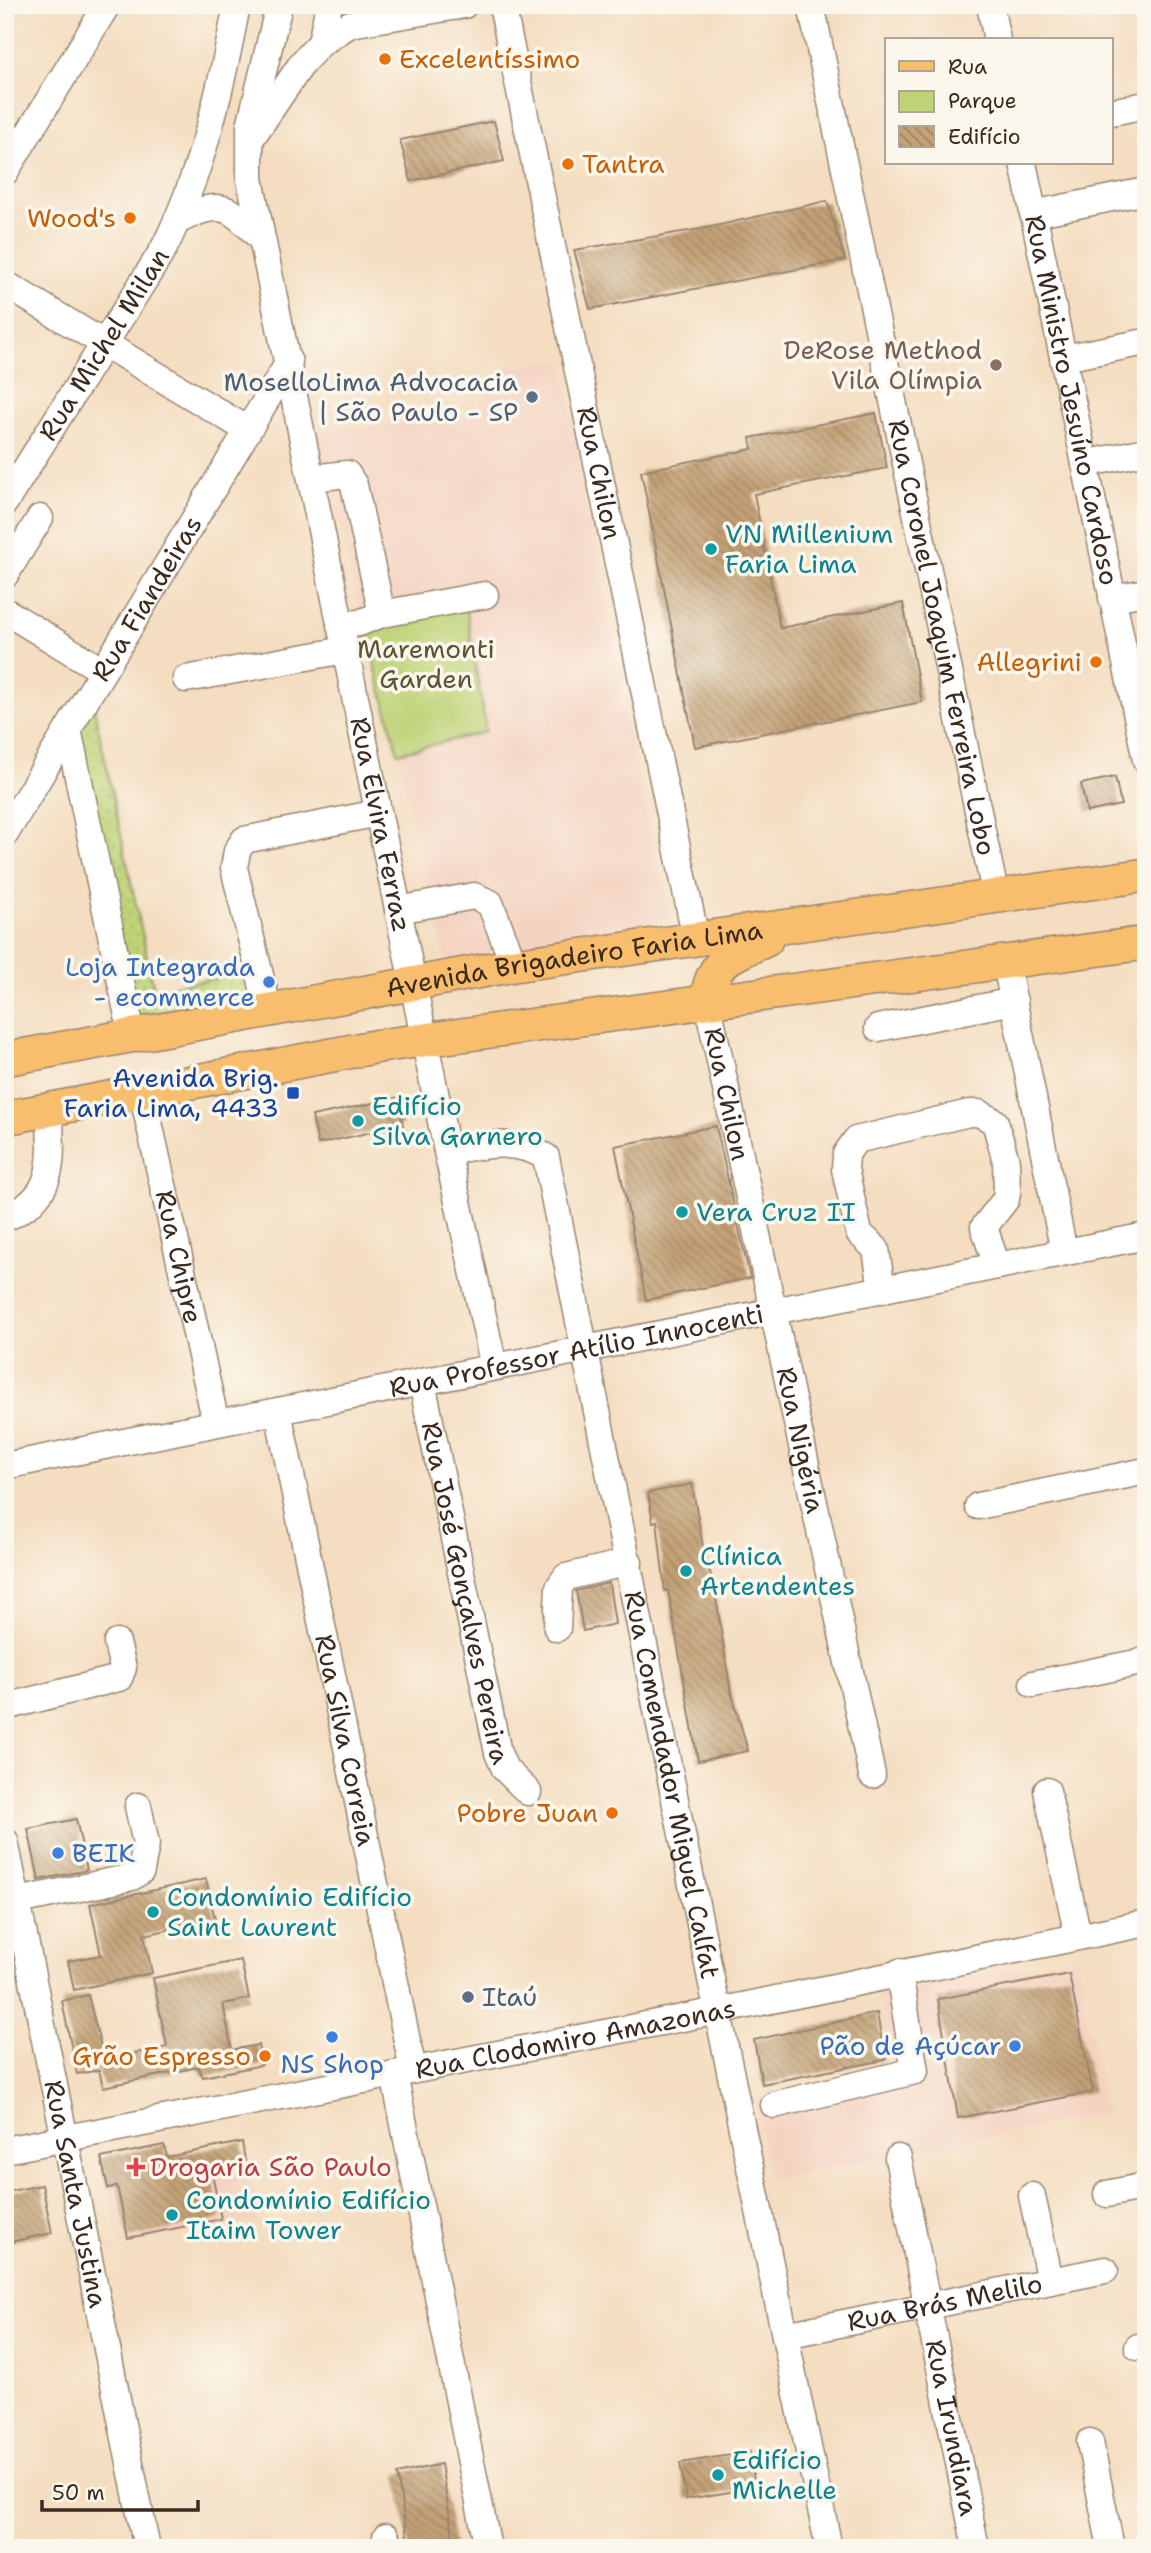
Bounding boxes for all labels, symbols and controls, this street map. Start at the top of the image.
legend [885,38,1112,164]
place label: Excelentíssimo [399,41,580,76]
marker: Excelentíssimo [377,51,393,67]
text: Rua [948,53,987,81]
text: Parque [948,87,1017,115]
text: Edifício [948,123,1020,151]
place label: Tantra [582,146,665,181]
marker: Tantra [560,156,576,172]
place label: Wood's [27,200,116,235]
marker: Wood's [122,210,138,226]
street label: Rua Ministro Jesuíno Cardoso [1017,212,1128,588]
street label: Rua Michel Milan [30,241,177,447]
place label: DeRose Method Vila Olímpia [784,332,982,397]
marker: DeRose Method Vila Olímpia [988,357,1004,373]
place label: MoselloLima Advocacia | São Paulo - SP [223,364,518,429]
marker: MoselloLima Advocacia | São Paulo - SP [524,389,540,405]
street label: Rua Chilon [569,403,631,543]
street label: Rua Coronel Joaquim Ferreira Lobo [880,416,1005,859]
street label: Rua Fiandeiras [83,509,210,688]
place label: VN Millenium Faria Lima [725,516,893,581]
marker: VN Millenium Faria Lima [703,541,719,557]
park label: Maremonti Garden [357,631,495,696]
place label: Allegrini [976,644,1082,679]
marker: Allegrini [1088,654,1104,670]
street label: Rua Elvira Ferraz [342,714,420,935]
street label: Avenida Brigadeiro Faria Lima [383,912,765,1005]
place label: Loja Integrada - ecommerce [65,949,255,1014]
marker: Loja Integrada - ecommerce [261,974,277,990]
street label: Rua Chilon [696,1024,759,1163]
place label: Avenida Brig. Faria Lima, 4433 [64,1060,279,1125]
marker: Avenida Brig. Faria Lima, 4433 [285,1085,301,1101]
place label: Edifício Silva Garnero [372,1088,543,1153]
marker: Edifício Silva Garnero [350,1113,366,1129]
street label: Rua Chipre [148,1187,211,1327]
place label: Vera Cruz II [696,1194,856,1229]
marker: Vera Cruz II [674,1204,690,1220]
street label: Rua Professor Atílio Innocenti [386,1295,767,1405]
street label: Rua Nigéria [769,1364,834,1516]
street label: Rua José Gonçalves Pereira [414,1419,519,1769]
place label: Clínica Artendentes [700,1538,855,1603]
marker: Clínica Artendentes [678,1563,694,1579]
street label: Rua Comendador Miguel Calfat [616,1588,729,1982]
street label: Rua Silva Correia [307,1631,385,1849]
place label: Pobre Juan [456,1795,598,1830]
marker: Pobre Juan [604,1805,620,1821]
place label: BEIK [72,1835,135,1870]
marker: BEIK [50,1845,66,1861]
place label: Condomínio Edifício Saint Laurent [167,1879,412,1944]
marker: Condomínio Edifício Saint Laurent [145,1904,161,1920]
place label: Itaú [482,1979,537,2014]
marker: Itaú [460,1989,476,2005]
street label: Rua Clodomiro Amazonas [412,1990,738,2087]
place label: Pão de Açúcar [819,2028,1001,2063]
marker: NS Shop [324,2029,340,2045]
place label: Grão Espresso [72,2038,251,2073]
marker: Pão de Açúcar [1007,2038,1023,2054]
place label: NS Shop [280,2046,384,2081]
marker: Grão Espresso [257,2048,273,2064]
street label: Rua Santa Justina [36,2077,116,2311]
place label: Drogaria São Paulo [150,2149,392,2184]
marker: Drogaria São Paulo [128,2159,144,2175]
place label: Condomínio Edifício Itaim Tower [186,2182,431,2247]
marker: Condomínio Edifício Itaim Tower [164,2207,180,2223]
street label: Rua Brás Melilo [844,2265,1045,2339]
street label: Rua Irundiara [918,2336,987,2519]
place label: Edifício Michelle [732,2442,837,2507]
marker: Edifício Michelle [710,2467,726,2483]
scale bar [42,2469,198,2513]
text: 50 m [52,2479,105,2507]

